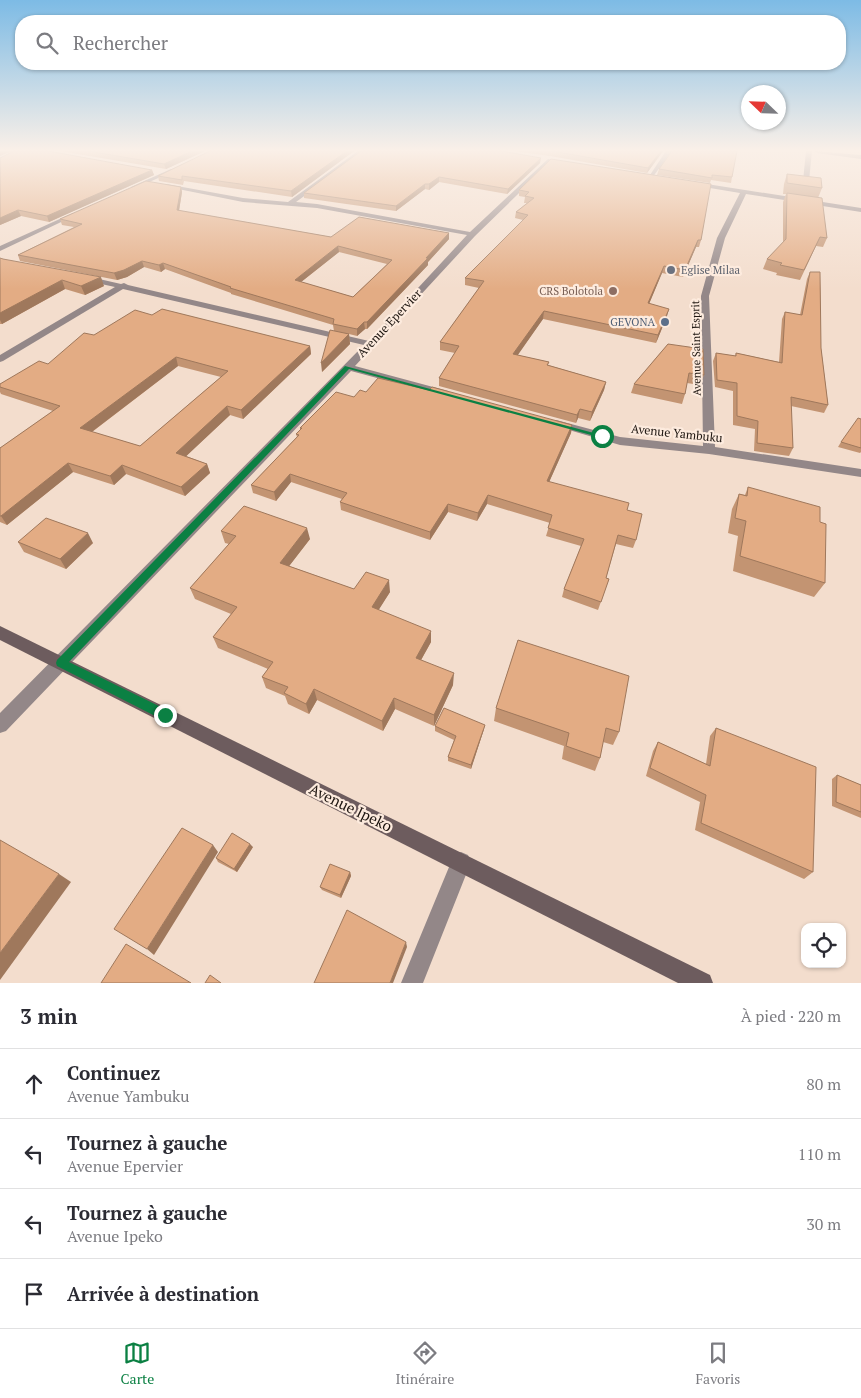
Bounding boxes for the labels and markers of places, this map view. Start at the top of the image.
place label: Eglise Milaa [681,263,740,277]
marker: Eglise Milaa [665,264,677,276]
place label: CRS Bolotola [539,284,603,298]
marker: CRS Bolotola [607,285,619,297]
place label: GEVONA [610,315,655,329]
marker: GEVONA [659,316,671,328]

